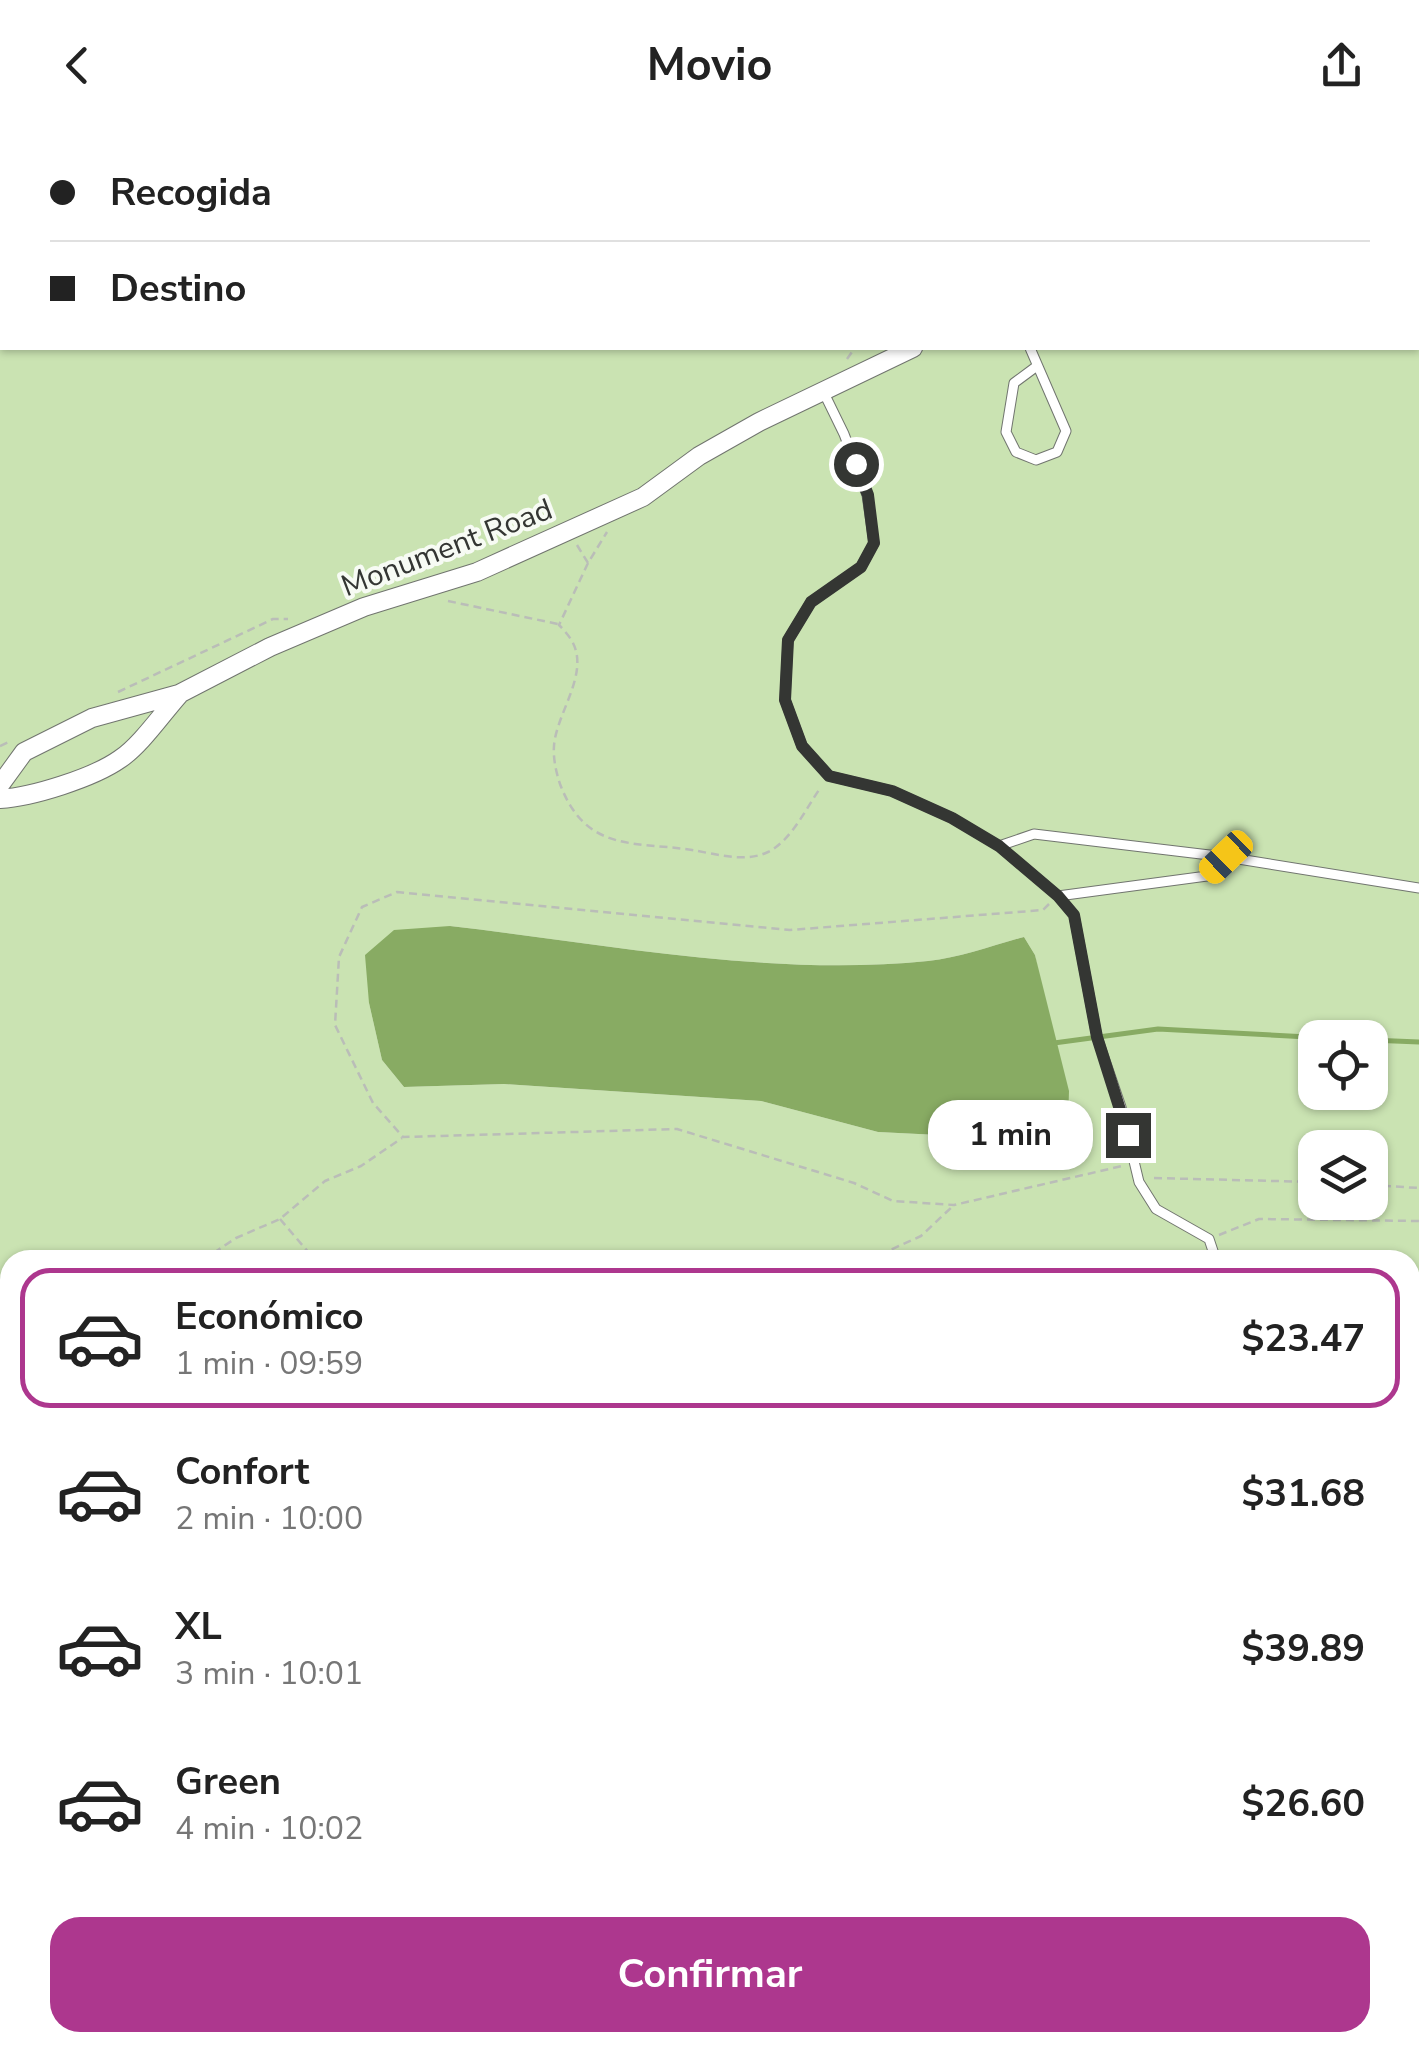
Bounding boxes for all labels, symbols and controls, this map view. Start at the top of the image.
text: Movio [647,35,772,96]
icon: back [50,38,105,93]
icon: share [1314,38,1369,93]
text: Recogida [110,167,272,218]
text: Destino [110,263,246,314]
route start [834,442,879,487]
street label: Monument Road [336,489,558,607]
car [1194,825,1258,889]
map controls [1298,1020,1388,1220]
button: locate [1298,1020,1388,1110]
callout: 1 min [928,1100,1093,1170]
text: 1 min [969,1113,1052,1156]
route end [1106,1113,1151,1158]
button: layers [1298,1130,1388,1220]
text: Económico [175,1291,364,1342]
icon: car [55,1293,145,1383]
text: $23.47 [1242,1313,1365,1364]
text: 1 min · 09:59 [175,1342,363,1385]
text: Confort [175,1446,309,1497]
icon: car [55,1448,145,1538]
text: $31.68 [1242,1468,1365,1519]
text: 2 min · 10:00 [175,1497,363,1540]
text: XL [175,1601,222,1652]
icon: car [55,1603,145,1693]
text: $39.89 [1242,1623,1365,1674]
text: 3 min · 10:01 [175,1652,363,1695]
text: Green [175,1756,281,1807]
icon: car [55,1758,145,1848]
text: $26.60 [1242,1778,1365,1829]
text: 4 min · 10:02 [175,1807,363,1850]
button: Confirmar [50,1917,1370,2032]

